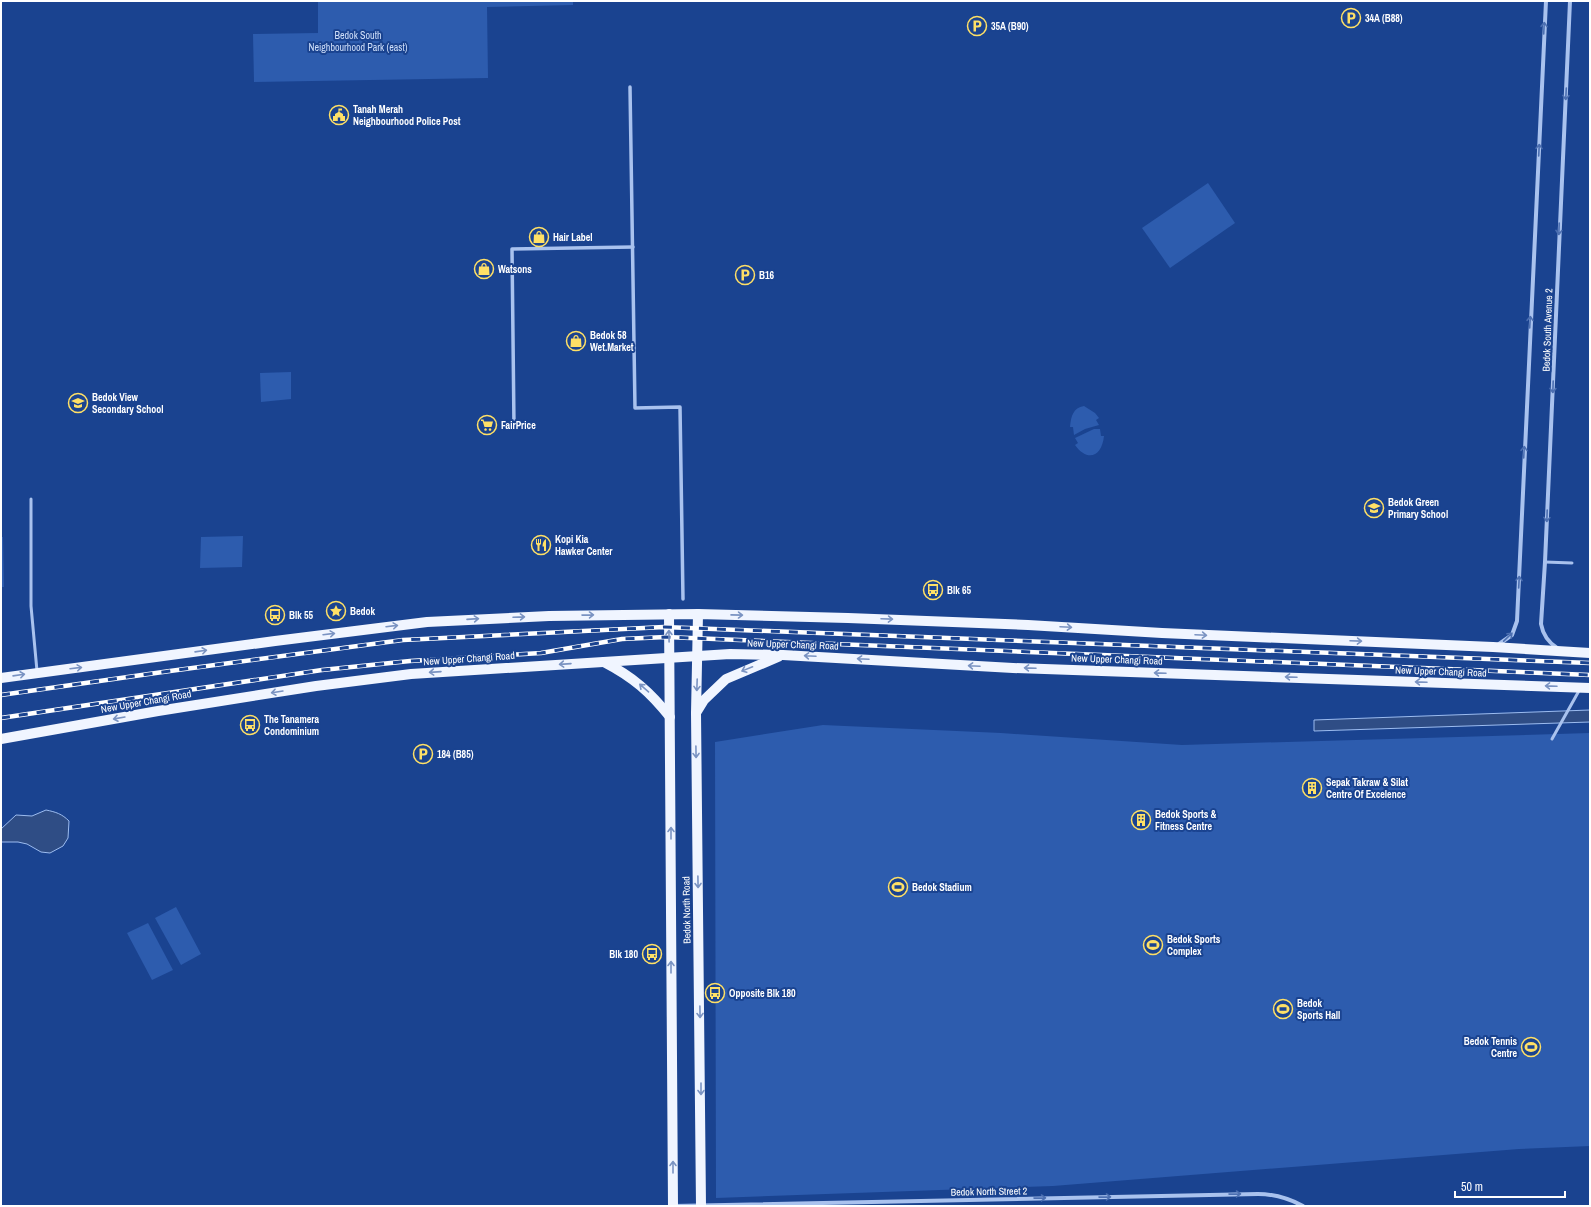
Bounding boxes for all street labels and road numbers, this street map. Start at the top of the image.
street label: Bedok South Avenue 2 [1540,288,1555,372]
street label: New Upper Changi Road [747,636,839,653]
street label: New Upper Changi Road [423,649,515,668]
street label: New Upper Changi Road [1071,651,1163,668]
street label: New Upper Changi Road [1395,663,1487,680]
street label: New Upper Changi Road [100,687,192,716]
street label: Bedok North Road [679,876,694,944]
street label: Bedok North Street 2 [951,1184,1028,1199]

